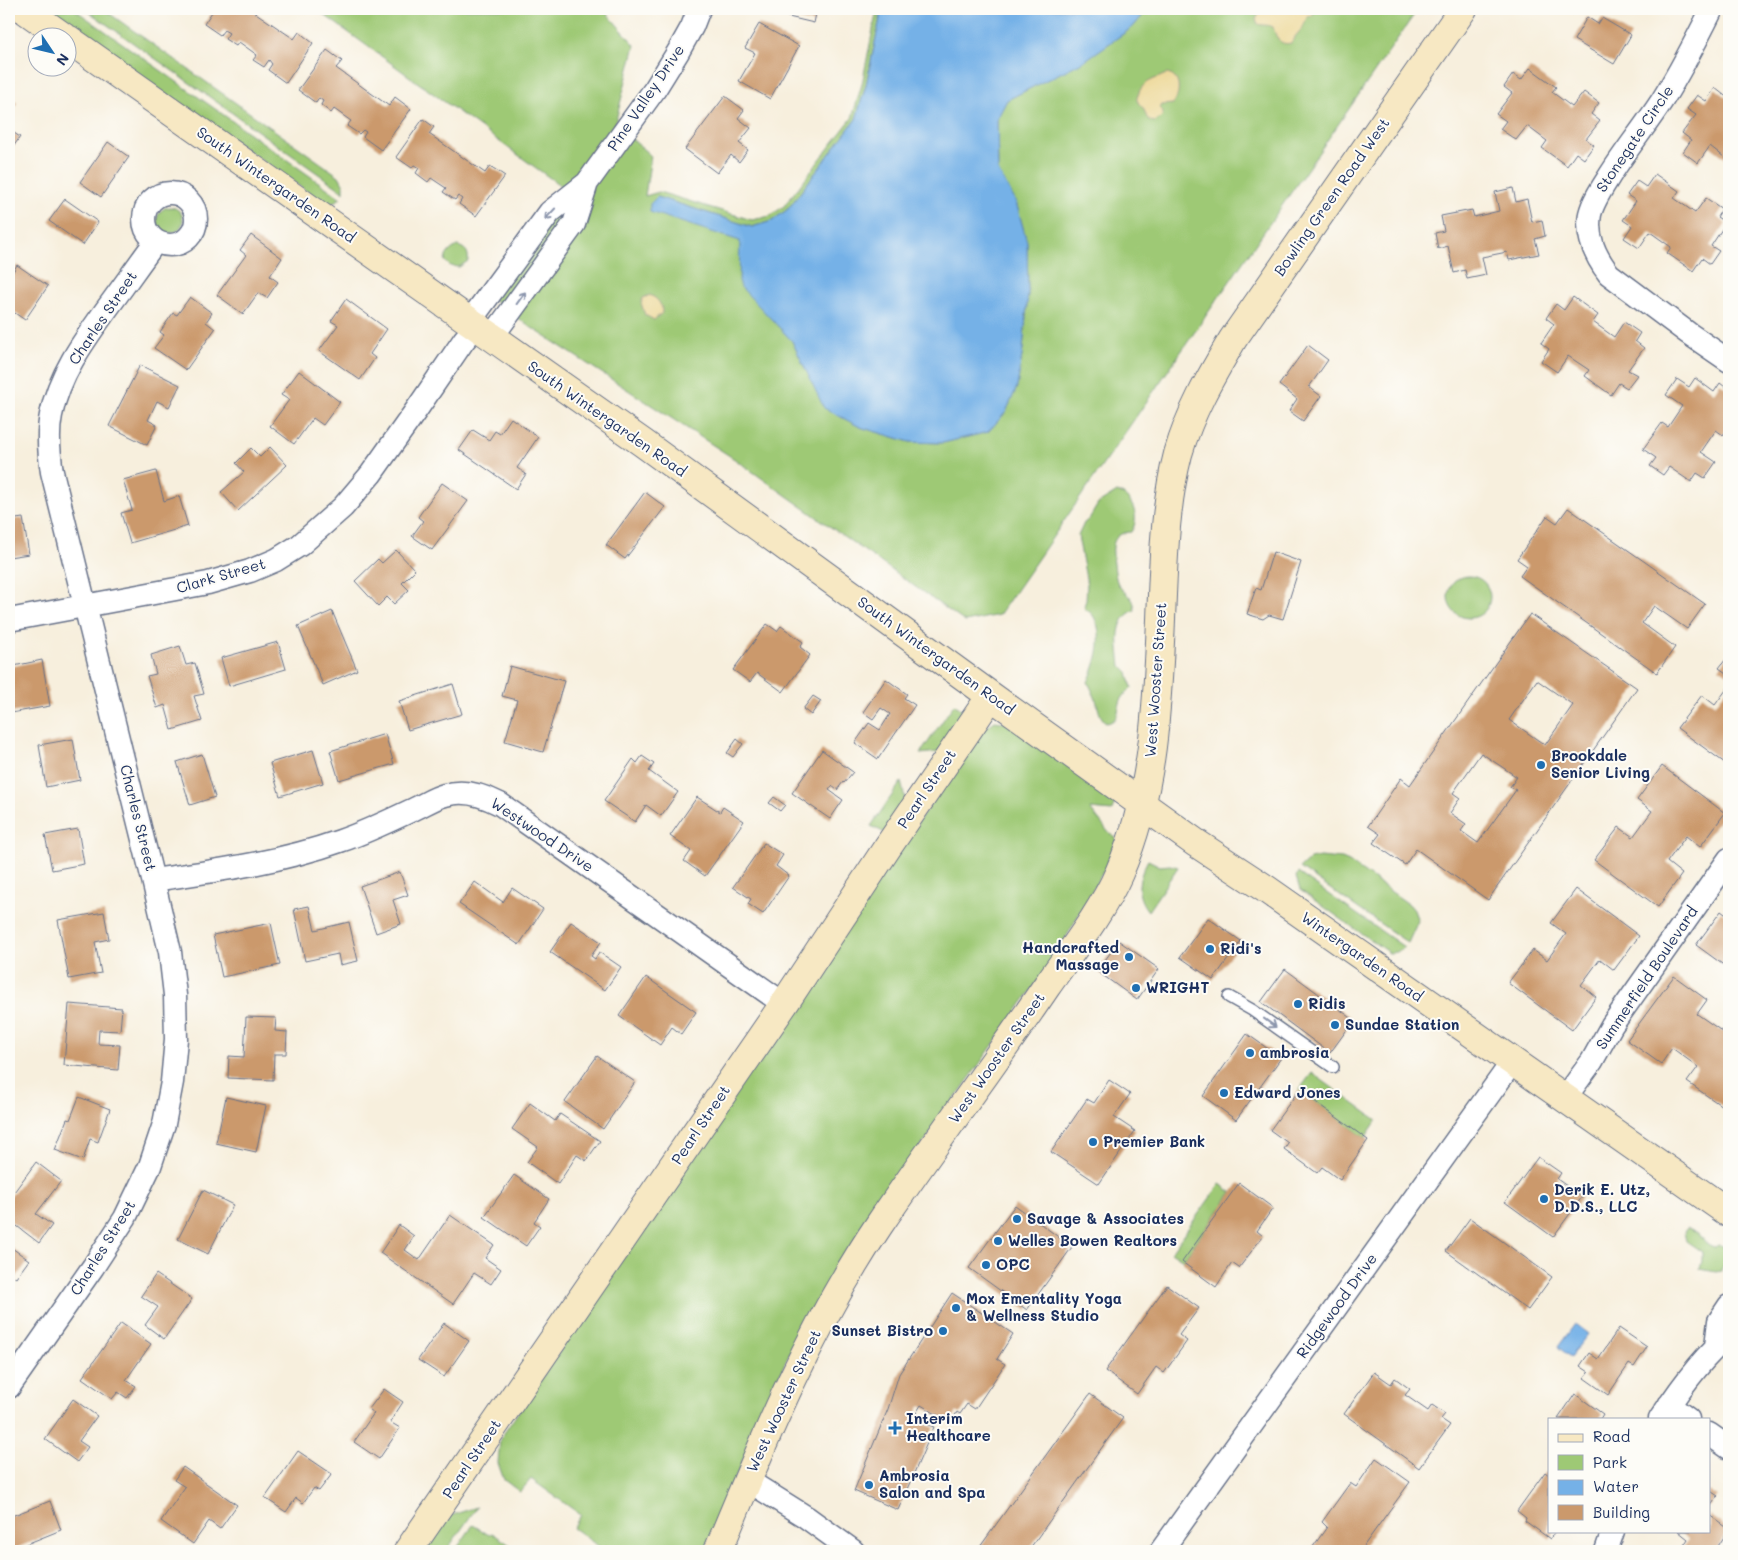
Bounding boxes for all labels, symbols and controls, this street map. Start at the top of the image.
north arrow [28,28,78,78]
street label: Pine Valley Drive [602,40,688,155]
text: N [52,50,74,70]
street label: Stonegate Circle [1591,81,1677,196]
street label: Bowling Green Road West [1269,113,1394,280]
street label: South Wintergarden Road [193,122,360,247]
one-way arrow [544,207,556,220]
street label: Charles Street [63,267,141,368]
one-way arrow [516,291,526,305]
street label: South Wintergarden Road [524,356,691,481]
street label: Clark Street [174,553,268,597]
street label: South Wintergarden Road [854,591,1019,719]
street label: West Wooster Street [1140,602,1170,758]
street label: Pearl Street [892,745,960,832]
place label: Brookdale Senior Living [1551,745,1650,782]
marker: Brookdale Senior Living [1535,759,1547,771]
street label: Charles Street [116,762,162,873]
street label: Westwood Drive [487,792,598,876]
street label: Summerfield Boulevard [1591,902,1702,1053]
street label: Wintergarden Road [1298,907,1427,1006]
place label: Handcrafted Massage [1022,937,1119,974]
place label: Ridi's [1220,938,1262,958]
marker: Ridi's [1204,943,1216,955]
marker: Handcrafted Massage [1123,951,1135,963]
place label: WRIGHT [1146,977,1209,997]
marker: WRIGHT [1130,982,1142,994]
street label: West Wooster Street [943,988,1049,1127]
place label: Ridis [1308,993,1346,1013]
marker: Ridis [1292,998,1304,1010]
place label: Sundae Station [1345,1014,1459,1034]
one-way arrow [1263,1018,1277,1028]
marker: Sundae Station [1329,1019,1341,1031]
place label: ambrosia [1260,1042,1329,1062]
marker: ambrosia [1244,1047,1256,1059]
street label: Pearl Street [666,1081,734,1168]
place label: Edward Jones [1234,1082,1341,1102]
marker: Edward Jones [1218,1087,1230,1099]
place label: Premier Bank [1103,1131,1205,1151]
marker: Premier Bank [1087,1136,1099,1148]
place label: Derik E. Utz, D.D.S., LLC [1554,1179,1650,1216]
marker: Derik E. Utz, D.D.S., LLC [1538,1193,1550,1205]
street label: Charles Street [65,1196,139,1299]
place label: Savage & Associates [1027,1208,1184,1228]
marker: Savage & Associates [1011,1213,1023,1225]
place label: Welles Bowen Realtors [1008,1230,1177,1250]
marker: Welles Bowen Realtors [992,1235,1004,1247]
street label: Ridgewood Drive [1291,1249,1381,1362]
place label: OPC [996,1254,1030,1274]
marker: OPC [980,1259,992,1271]
place label: Mox Ementality Yoga & Wellness Studio [966,1288,1122,1325]
marker: Mox Ementality Yoga & Wellness Studio [950,1302,962,1314]
place label: Sunset Bistro [832,1320,933,1340]
marker: Sunset Bistro [937,1325,949,1337]
street label: West Wooster Street [741,1326,825,1475]
place label: Interim Healthcare [906,1408,991,1445]
street label: Pearl Street [437,1415,505,1502]
legend [1548,1418,1710,1532]
marker: Interim Healthcare [888,1421,902,1435]
text: Road [1593,1426,1630,1446]
text: Park [1593,1452,1627,1472]
place label: Ambrosia Salon and Spa [879,1465,986,1502]
text: Water [1593,1476,1639,1496]
marker: Ambrosia Salon and Spa [863,1479,875,1491]
text: Building [1593,1502,1650,1522]

